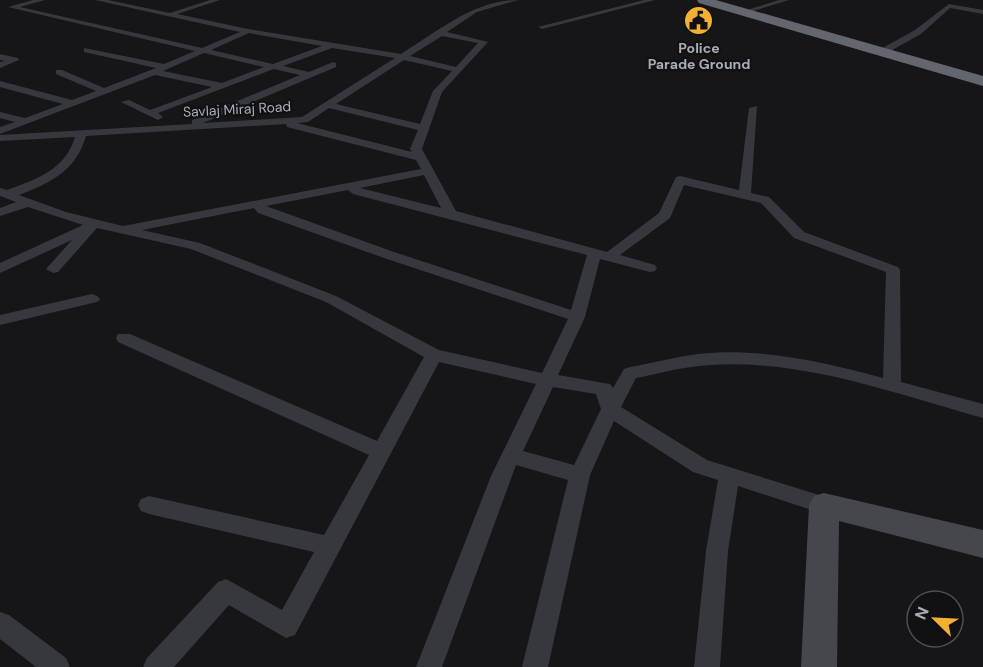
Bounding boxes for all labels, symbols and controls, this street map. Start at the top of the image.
public building icon: Police Parade Ground [683,5,715,37]
place label: Police Parade Ground [648,39,750,73]
street label: Savlaj Miraj Road [182,97,292,121]
north arrow [905,589,965,649]
text: N [910,604,934,623]

